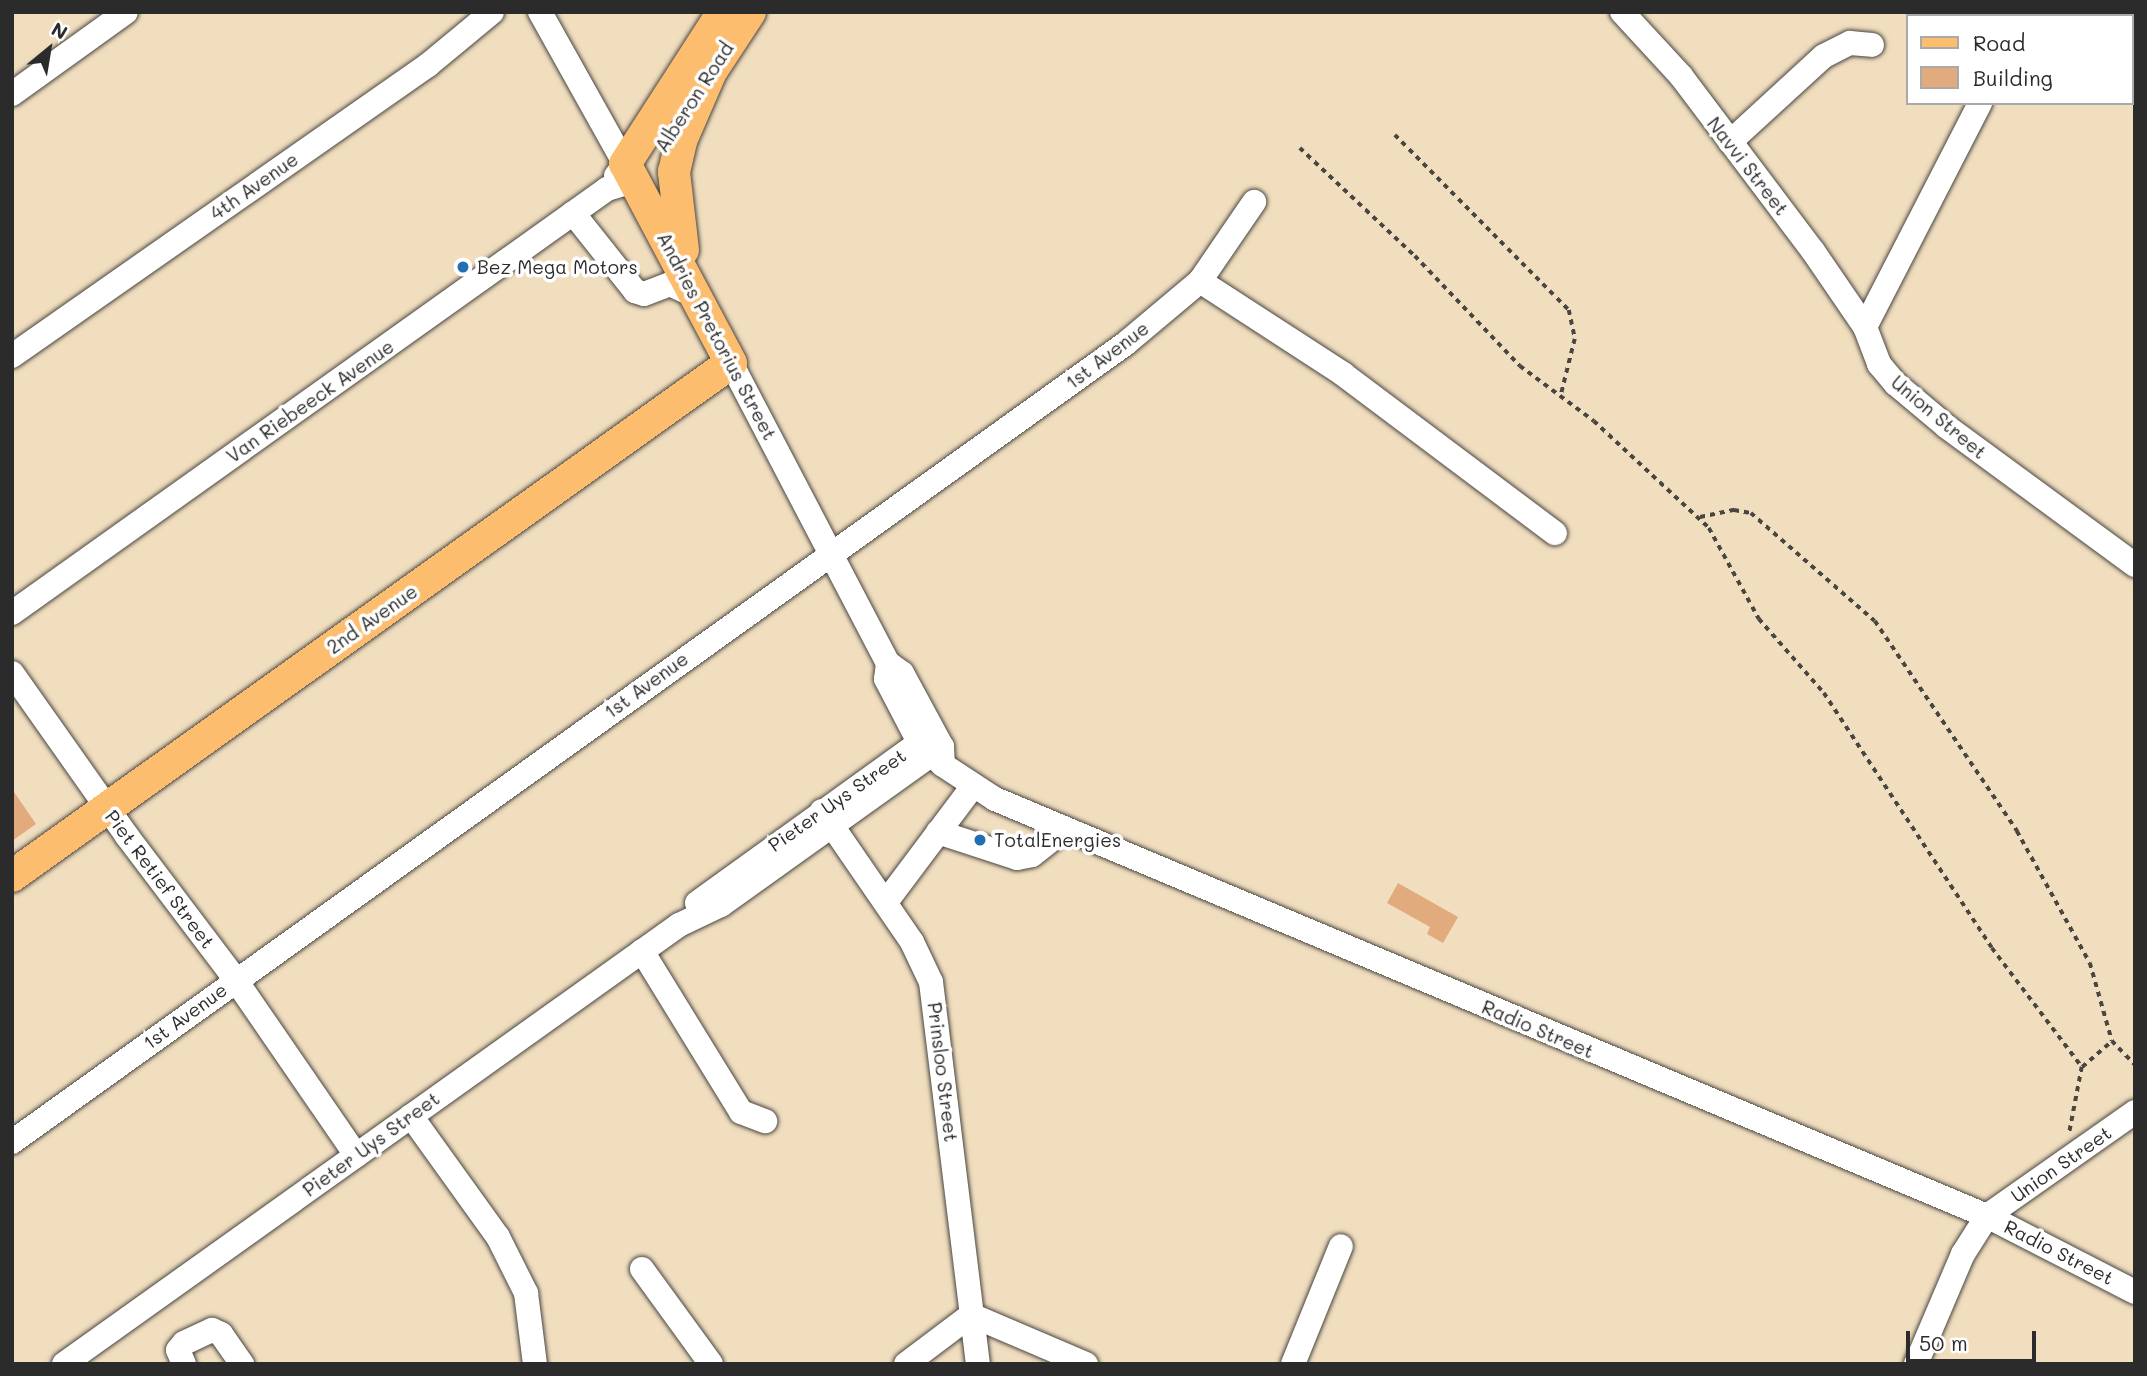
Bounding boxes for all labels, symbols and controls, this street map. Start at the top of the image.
north arrow [14,14,84,84]
legend [1906,14,2133,105]
text: N [47,16,72,45]
text: Road [1973,29,2025,56]
street label: Alberon Road [650,38,738,156]
text: Building [1973,64,2053,91]
street label: Navvi Street [1703,112,1793,220]
street label: 4th Avenue [206,147,302,225]
street label: Andries Pretorius Street [652,228,782,444]
place label: Bez Mega Motors [477,256,638,278]
marker: Bez Mega Motors [455,259,471,275]
street label: 1st Avenue [1061,316,1153,394]
street label: Van Riebeeck Avenue [222,335,398,467]
street label: Union Street [1887,371,1991,463]
street label: 2nd Avenue [322,580,422,658]
street label: 1st Avenue [600,647,692,723]
street label: Pieter Uys Street [764,744,910,856]
street label: Piet Retief Street [101,805,219,953]
place label: TotalEnergies [994,829,1121,851]
marker: TotalEnergies [972,832,988,848]
street label: 1st Avenue [139,978,231,1054]
street label: Radio Street [1478,995,1598,1063]
street label: Prinsloo Street [923,1001,963,1143]
street label: Pieter Uys Street [298,1087,444,1201]
street label: Union Street [2006,1121,2116,1207]
street label: Radio Street [2000,1215,2118,1289]
scale bar [1909,1316,2038,1360]
text: 50 m [1919,1329,1968,1356]

